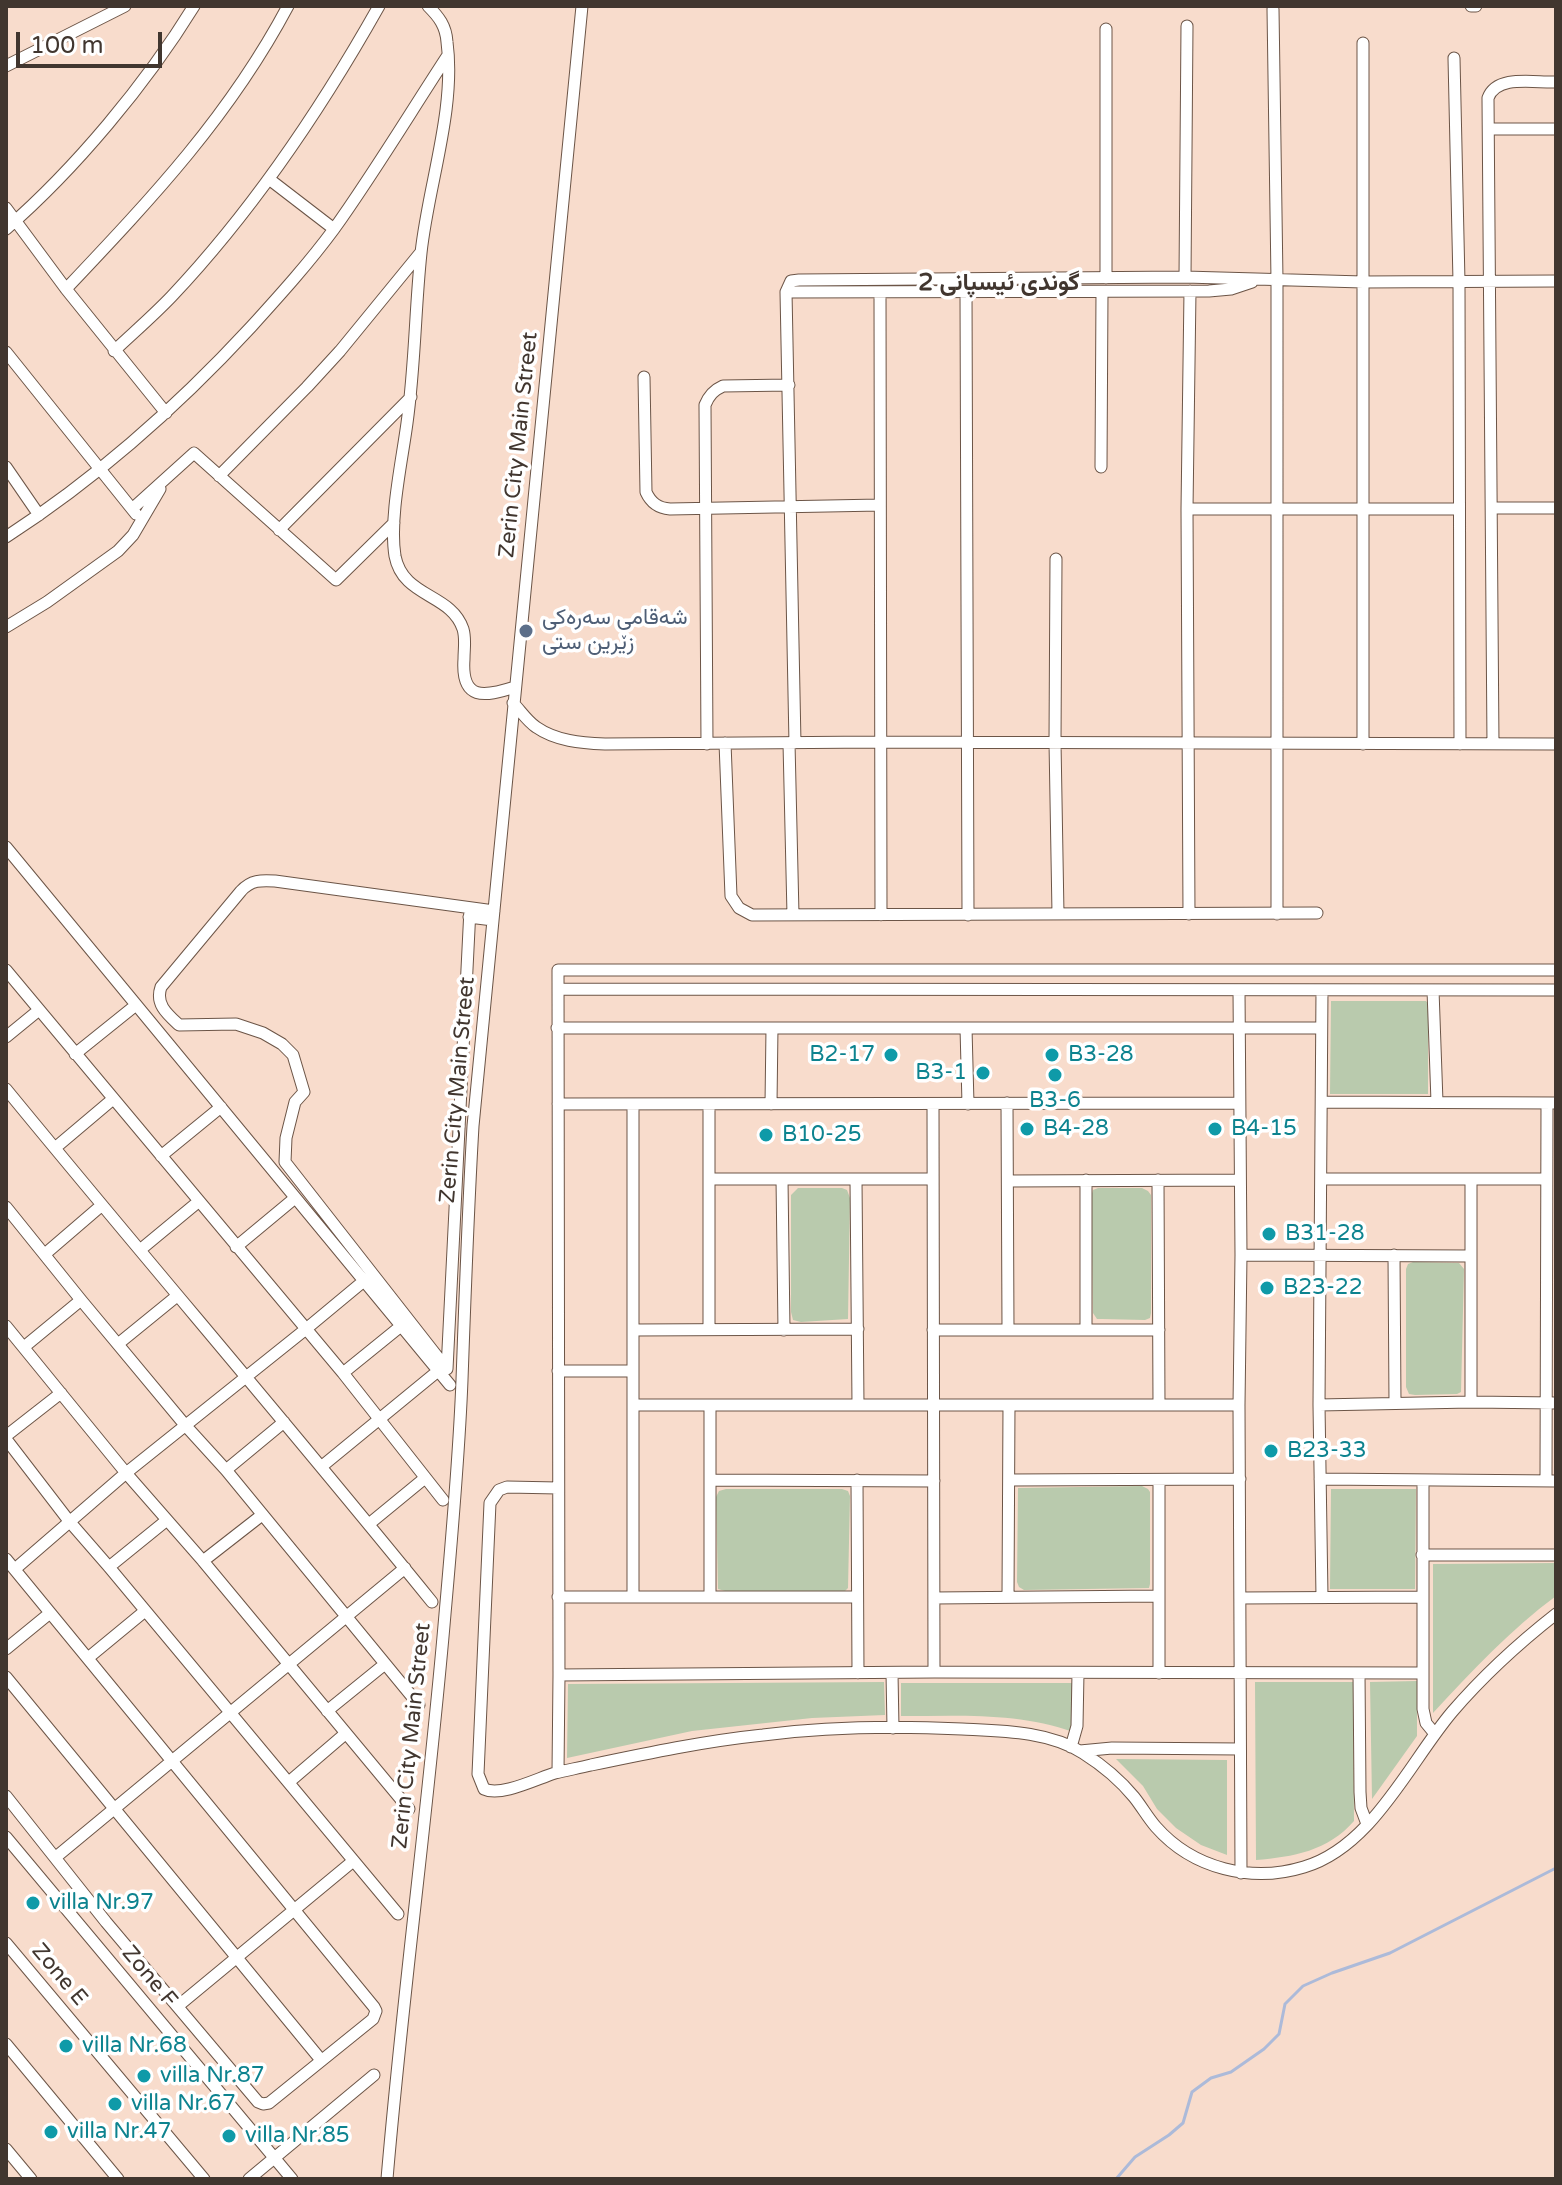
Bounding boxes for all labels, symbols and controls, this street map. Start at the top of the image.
scale bar [20,16,166,66]
text: 100 m [30,31,104,60]
district label: گوندی ئیسپانی 2 [918,270,1080,298]
street label: Zerin City Main Street [494,331,544,559]
place label: شەقامی سەرەکی زێرین ستی [542,605,688,656]
marker: شەقامی سەرەکی زێرین ستی [517,622,535,640]
street label: Zerin City Main Street [435,976,481,1204]
place label: B2-17 [809,1042,875,1068]
place label: B3-28 [1068,1042,1134,1068]
marker: B2-17 [882,1046,900,1064]
marker: B3-28 [1043,1046,1061,1064]
place label: B3-1 [915,1060,967,1086]
marker: B3-1 [974,1064,992,1082]
marker: B3-6 [1046,1066,1064,1084]
place label: B3-6 [1029,1088,1081,1114]
place label: B4-28 [1043,1116,1109,1142]
place label: B4-15 [1231,1116,1297,1142]
marker: B4-28 [1018,1120,1036,1138]
marker: B4-15 [1206,1120,1224,1138]
place label: B10-25 [782,1122,861,1148]
marker: B10-25 [757,1126,775,1144]
place label: B31-28 [1285,1221,1364,1247]
marker: B31-28 [1260,1225,1278,1243]
place label: B23-22 [1283,1275,1362,1301]
marker: B23-22 [1258,1279,1276,1297]
place label: B23-33 [1287,1438,1366,1464]
marker: B23-33 [1262,1442,1280,1460]
street label: Zerin City Main Street [387,1622,437,1850]
place label: villa Nr.97 [49,1890,154,1916]
marker: villa Nr.97 [24,1894,42,1912]
street label: Zone E [25,1939,93,2011]
street label: Zone F [116,1941,182,2013]
place label: villa Nr.68 [82,2033,187,2059]
marker: villa Nr.68 [57,2037,75,2055]
place label: villa Nr.87 [160,2063,265,2089]
marker: villa Nr.87 [135,2067,153,2085]
place label: villa Nr.67 [131,2091,236,2117]
marker: villa Nr.67 [106,2095,124,2113]
place label: villa Nr.47 [67,2119,171,2145]
marker: villa Nr.47 [42,2123,60,2141]
place label: villa Nr.85 [245,2123,350,2149]
marker: villa Nr.85 [220,2127,238,2145]

